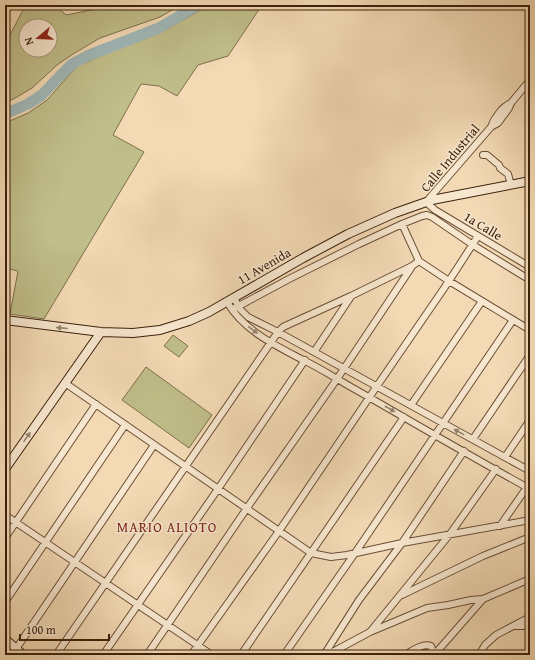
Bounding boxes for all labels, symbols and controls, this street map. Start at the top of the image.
north arrow [18,18,58,58]
text: N [20,35,37,47]
street label: Calle Industrial [416,120,484,196]
street label: 1a Calle [460,207,506,245]
street label: 11 Avenida [234,243,295,289]
one-way arrow [56,324,68,331]
one-way arrow [248,326,259,335]
one-way arrow [384,406,396,412]
one-way arrow [453,428,465,435]
one-way arrow [23,432,31,442]
district label: MARIO ALIOTO [117,517,217,537]
scale bar [20,616,109,642]
text: 100 m [26,621,56,638]

